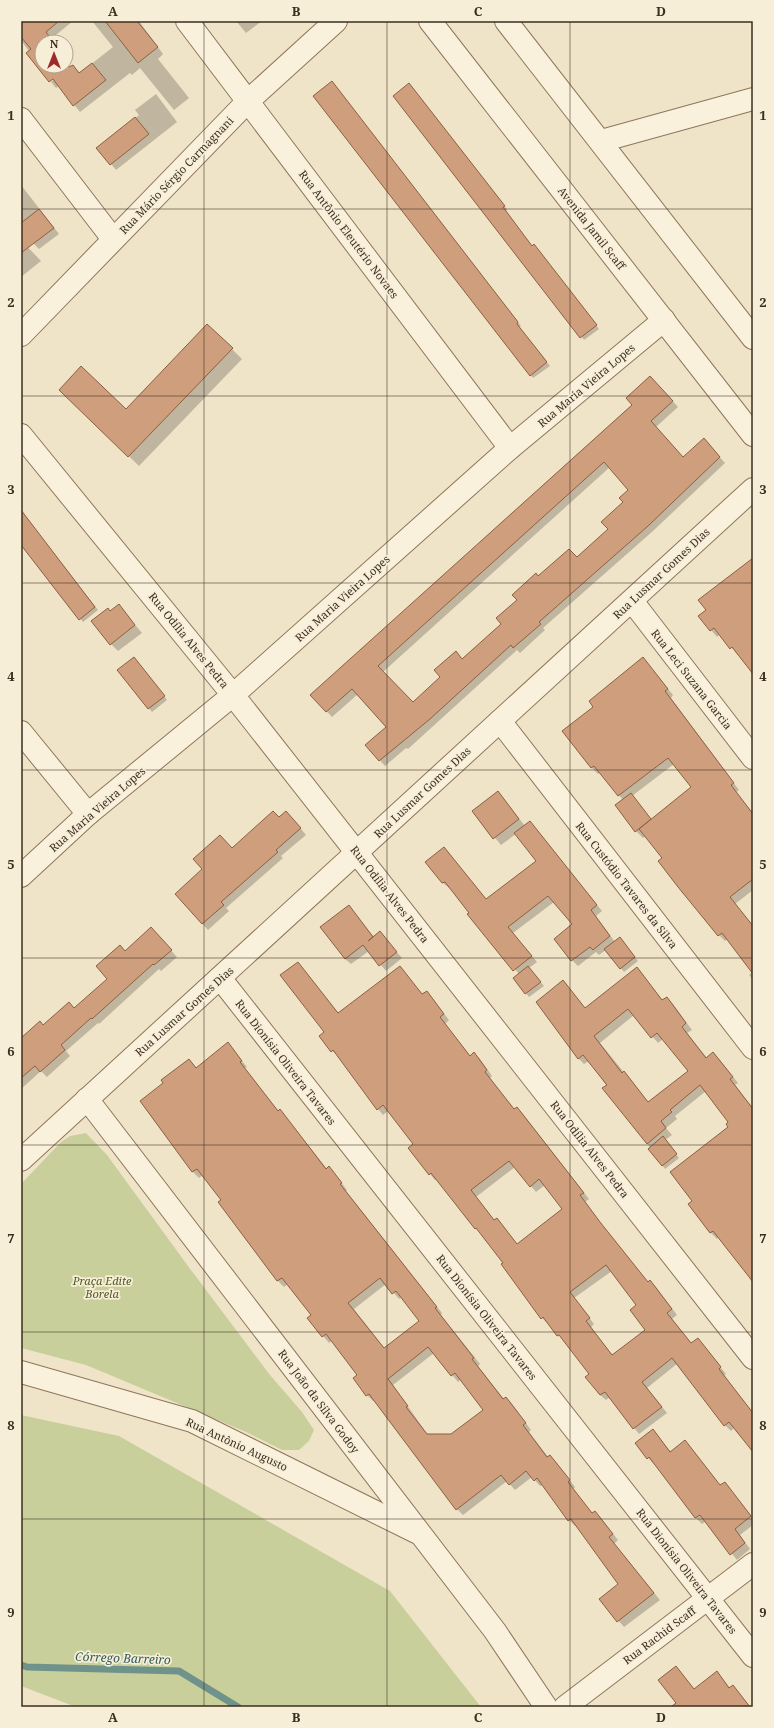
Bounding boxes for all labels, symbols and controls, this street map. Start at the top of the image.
text: A [108,2,118,20]
text: B [292,2,301,20]
text: C [474,2,483,20]
text: D [656,2,666,20]
north arrow [34,34,74,74]
text: N [50,36,59,51]
text: 1 [7,106,15,124]
text: 1 [759,106,767,124]
street label: Rua Mário Sérgio Carmagnani [116,113,237,237]
street label: Rua Antônio Eleutério Novaes [296,167,402,301]
street label: Avenida Jamil Scaff [555,183,630,274]
text: 2 [7,293,15,311]
text: 2 [759,293,767,311]
street label: Rua Maria Vieira Lopes [534,340,638,430]
text: 3 [7,480,15,498]
text: 3 [759,480,767,498]
street label: Rua Lusmar Gomes Dias [609,524,713,622]
street label: Rua Maria Vieira Lopes [291,551,393,645]
street label: Rua Odília Alves Pedra [146,589,232,691]
street label: Rua Leci Suzana Garcia [648,626,736,732]
text: 4 [7,667,15,685]
text: 4 [759,667,767,685]
street label: Rua Lusmar Gomes Dias [370,743,474,841]
street label: Rua Maria Vieira Lopes [46,763,148,855]
street label: Rua Custódio Tavares da Silva [573,819,681,951]
street label: Rua Odília Alves Pedra [347,842,433,946]
text: 5 [7,855,15,873]
text: 5 [759,855,767,873]
street label: Rua Lusmar Gomes Dias [132,963,236,1059]
street label: Rua Dionísia Oliveira Tavares [232,996,340,1128]
text: 6 [7,1042,15,1060]
text: 6 [759,1042,767,1060]
street label: Rua Odília Alves Pedra [547,1097,633,1201]
text: 7 [7,1229,15,1247]
text: 7 [759,1229,767,1247]
street label: Rua Dionísia Oliveira Tavares [433,1251,541,1383]
park label: Praça Edite Borela [72,1273,132,1301]
street label: Rua João da Silva Godoy [275,1346,363,1457]
street label: Rua Antônio Augusto [184,1414,290,1474]
text: 8 [7,1416,15,1434]
text: 8 [759,1416,767,1434]
street label: Rua Dionísia Oliveira Tavares [633,1505,741,1637]
street label: Rua Rachid Scaff [620,1602,699,1667]
text: 9 [7,1603,15,1621]
text: 9 [759,1603,767,1621]
water label: Córrego Barreiro [75,1648,171,1668]
text: A [108,1708,118,1726]
text: B [292,1708,301,1726]
text: C [474,1708,483,1726]
text: D [656,1708,666,1726]

